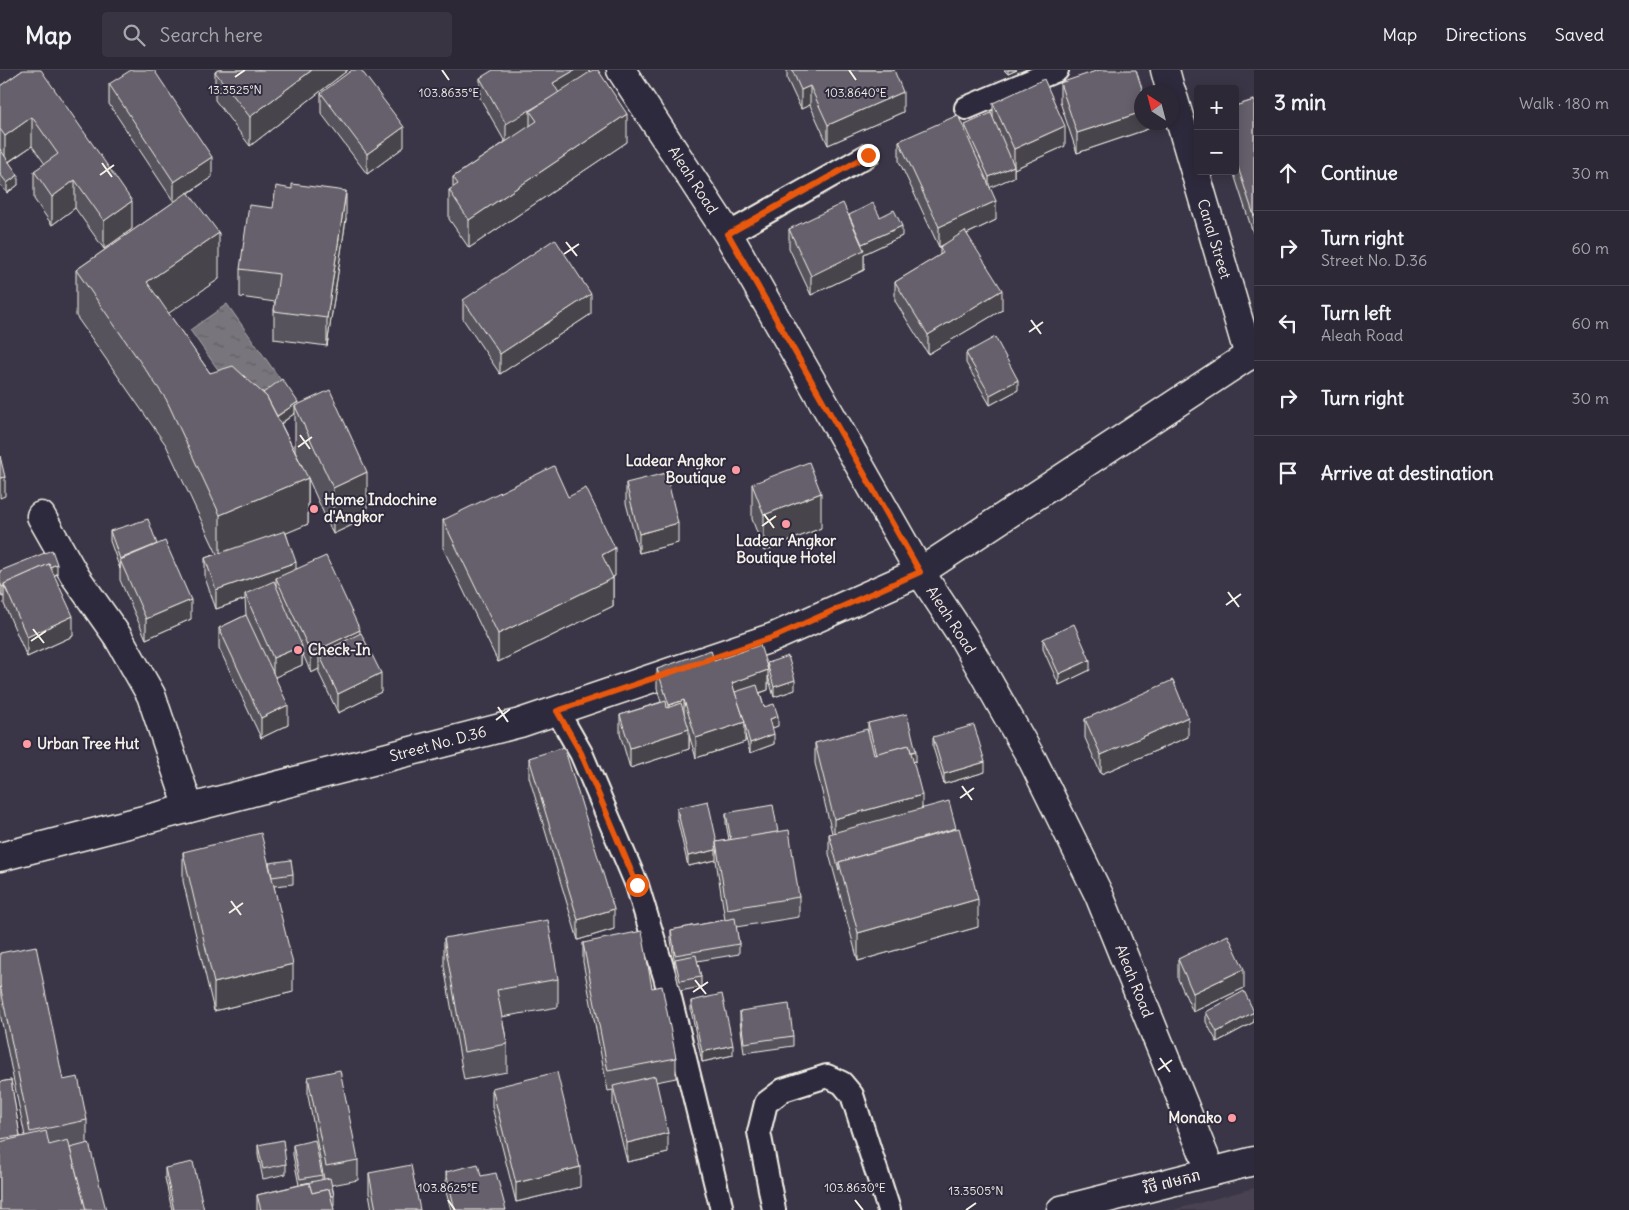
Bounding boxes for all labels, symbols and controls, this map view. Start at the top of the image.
search box [102,12,452,57]
text: Map [25,20,72,50]
icon: search [120,21,148,49]
text: Search here [160,23,263,47]
text: Map [1382,23,1417,46]
text: Directions [1445,23,1527,46]
text: Saved [1555,23,1604,46]
text: 13.3525°N [208,82,262,97]
text: 103.8635°E [419,85,479,100]
text: 103.8640°E [825,85,887,100]
north arrow [1134,85,1179,130]
map controls [1194,85,1239,175]
button: + [1194,85,1239,130]
text: 3 min [1274,89,1326,116]
text: Walk · 180 m [1519,93,1609,113]
button: − [1194,130,1239,175]
street label: Aleah Road [664,142,722,217]
route end [857,144,880,167]
icon: ahead [1274,159,1302,187]
text: Continue [1321,161,1398,185]
text: 30 m [1572,163,1609,183]
street label: Canal Street [1193,197,1236,281]
text: Turn right [1321,226,1404,250]
icon: right [1274,234,1302,262]
text: 60 m [1571,238,1609,258]
text: Street No. D.36 [1321,250,1427,270]
text: Turn left [1321,301,1391,325]
icon: left [1274,309,1302,337]
text: 60 m [1571,313,1609,333]
text: Aleah Road [1321,325,1403,345]
icon: right [1274,384,1302,412]
text: Turn right [1321,386,1404,410]
text: 30 m [1572,388,1609,408]
place label: Ladear Angkor Boutique [626,451,727,488]
icon: arrive [1274,459,1302,487]
text: Arrive at destination [1321,461,1494,485]
marker: Ladear Angkor Boutique [730,464,742,476]
place label: Home Indochine d'Angkor [324,490,437,527]
marker: Home Indochine d'Angkor [308,503,320,515]
marker: Ladear Angkor Boutique Hotel [780,518,792,530]
place label: Ladear Angkor Boutique Hotel [736,531,837,568]
street label: Aleah Road [922,582,980,657]
place label: Check-In [308,640,371,659]
marker: Check-In [292,644,304,656]
street label: Street No. D.36 [387,721,488,766]
place label: Urban Tree Hut [37,734,140,753]
marker: Urban Tree Hut [21,738,33,750]
route start [626,874,649,897]
street label: Aleah Road [1111,942,1158,1020]
place label: Monako [1168,1108,1223,1127]
marker: Monako [1226,1112,1238,1124]
street label: វិថី ៧មករា [1141,1165,1202,1198]
text: 103.8625°E [418,1180,478,1195]
text: 103.8630°E [824,1180,886,1195]
text: 13.3505°N [949,1183,1003,1198]

